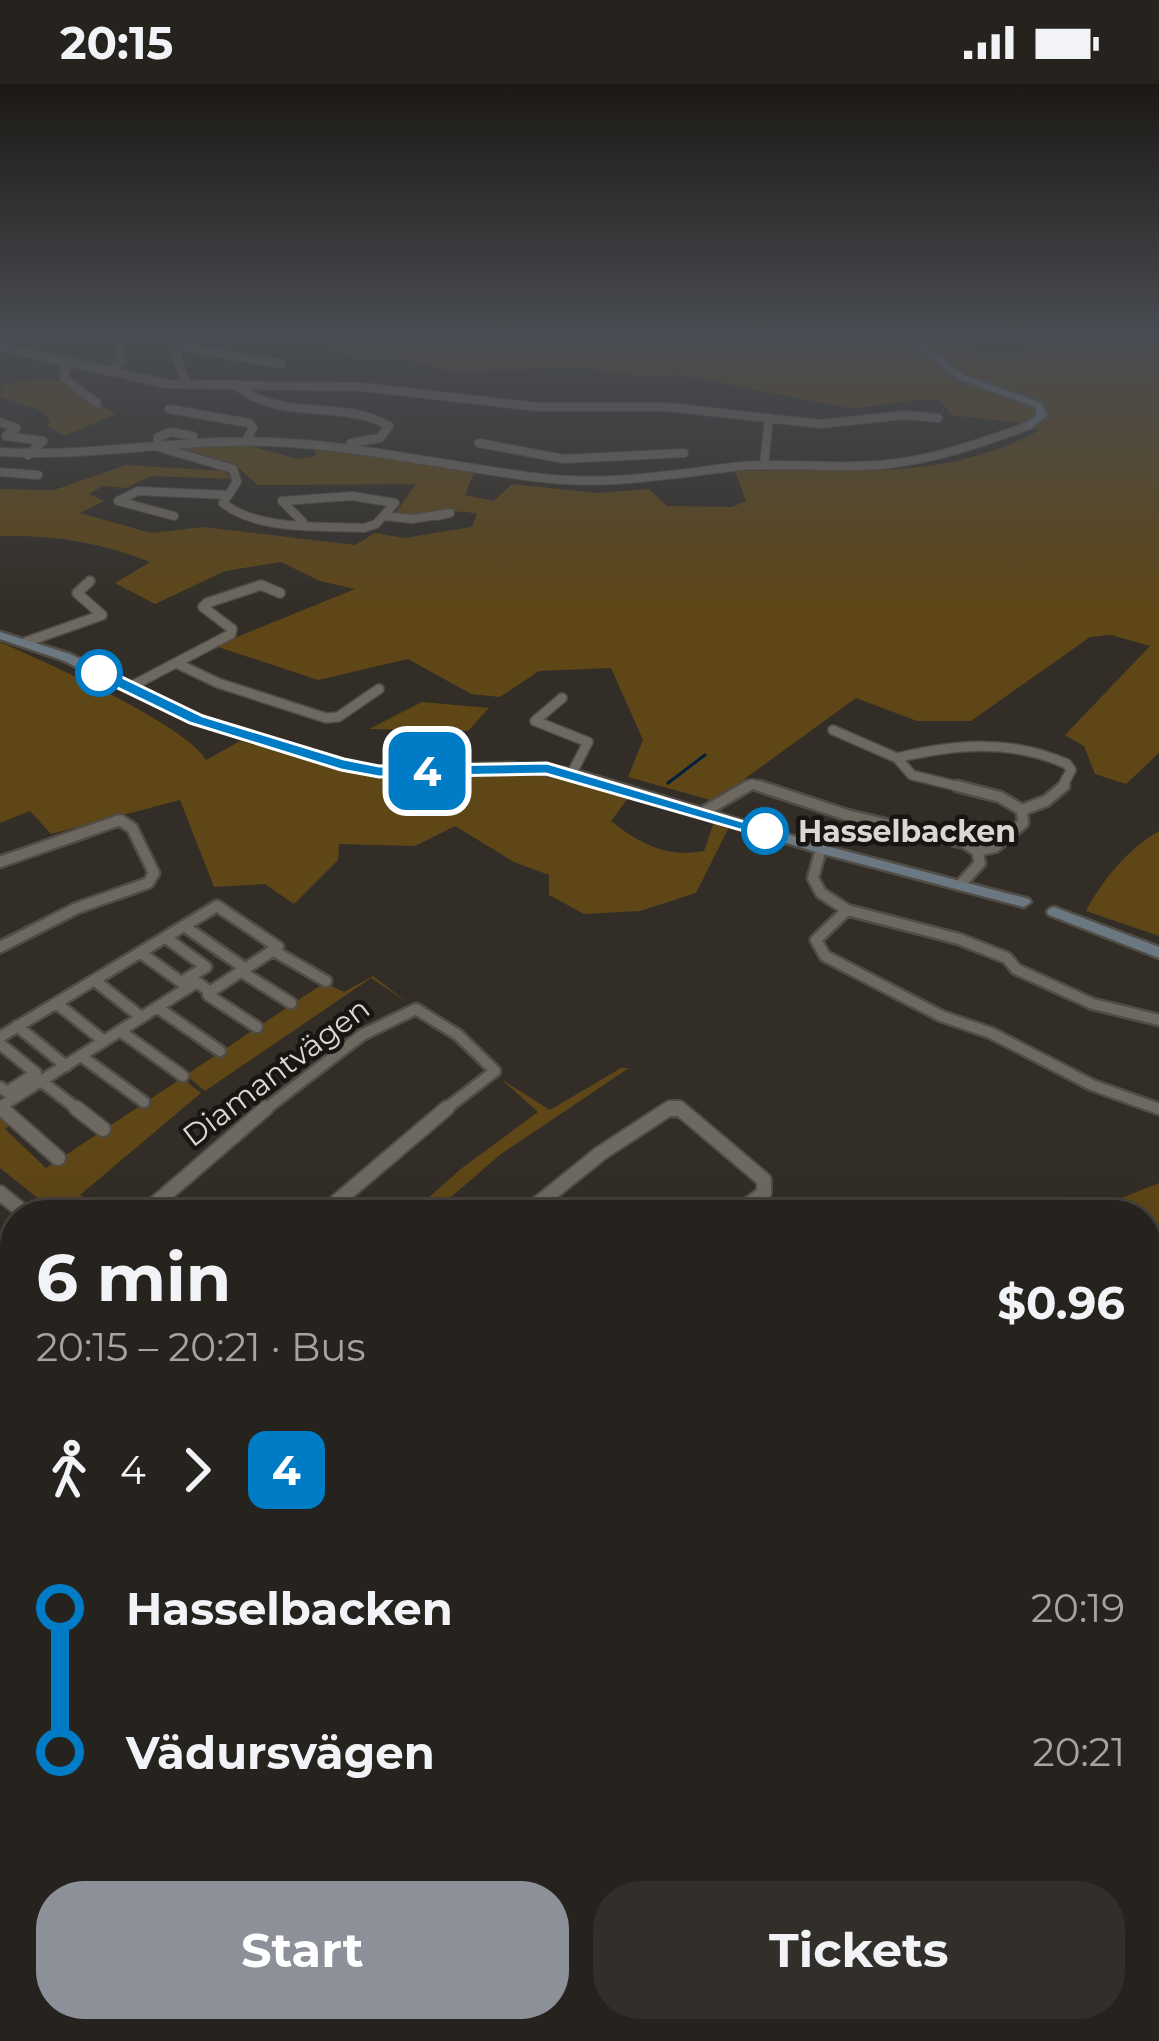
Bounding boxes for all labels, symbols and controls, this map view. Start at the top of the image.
text: 20:15 [60,15,173,70]
unlabelled marker [77,651,121,695]
line badge: 4 [388,732,466,810]
text: 4 [413,745,441,797]
marker: Hasselbacken [743,809,787,853]
place label: Hasselbacken [798,813,1016,850]
street label: Diamantvägen [175,990,377,1154]
text: 6 min [36,1237,231,1318]
text: $0.96 [997,1275,1125,1330]
text: 20:15 – 20:21 · Bus [36,1323,366,1371]
icon: walk [36,1437,102,1503]
icon: forward [164,1437,230,1503]
text: 4 [272,1444,301,1496]
text: 4 [120,1446,146,1494]
text: Hasselbacken [126,1581,453,1636]
text: 20:19 [1031,1584,1125,1632]
text: Vädursvägen [126,1725,435,1780]
text: 20:21 [1033,1728,1125,1776]
button: Start [36,1881,569,2019]
button: Tickets [593,1881,1125,2019]

